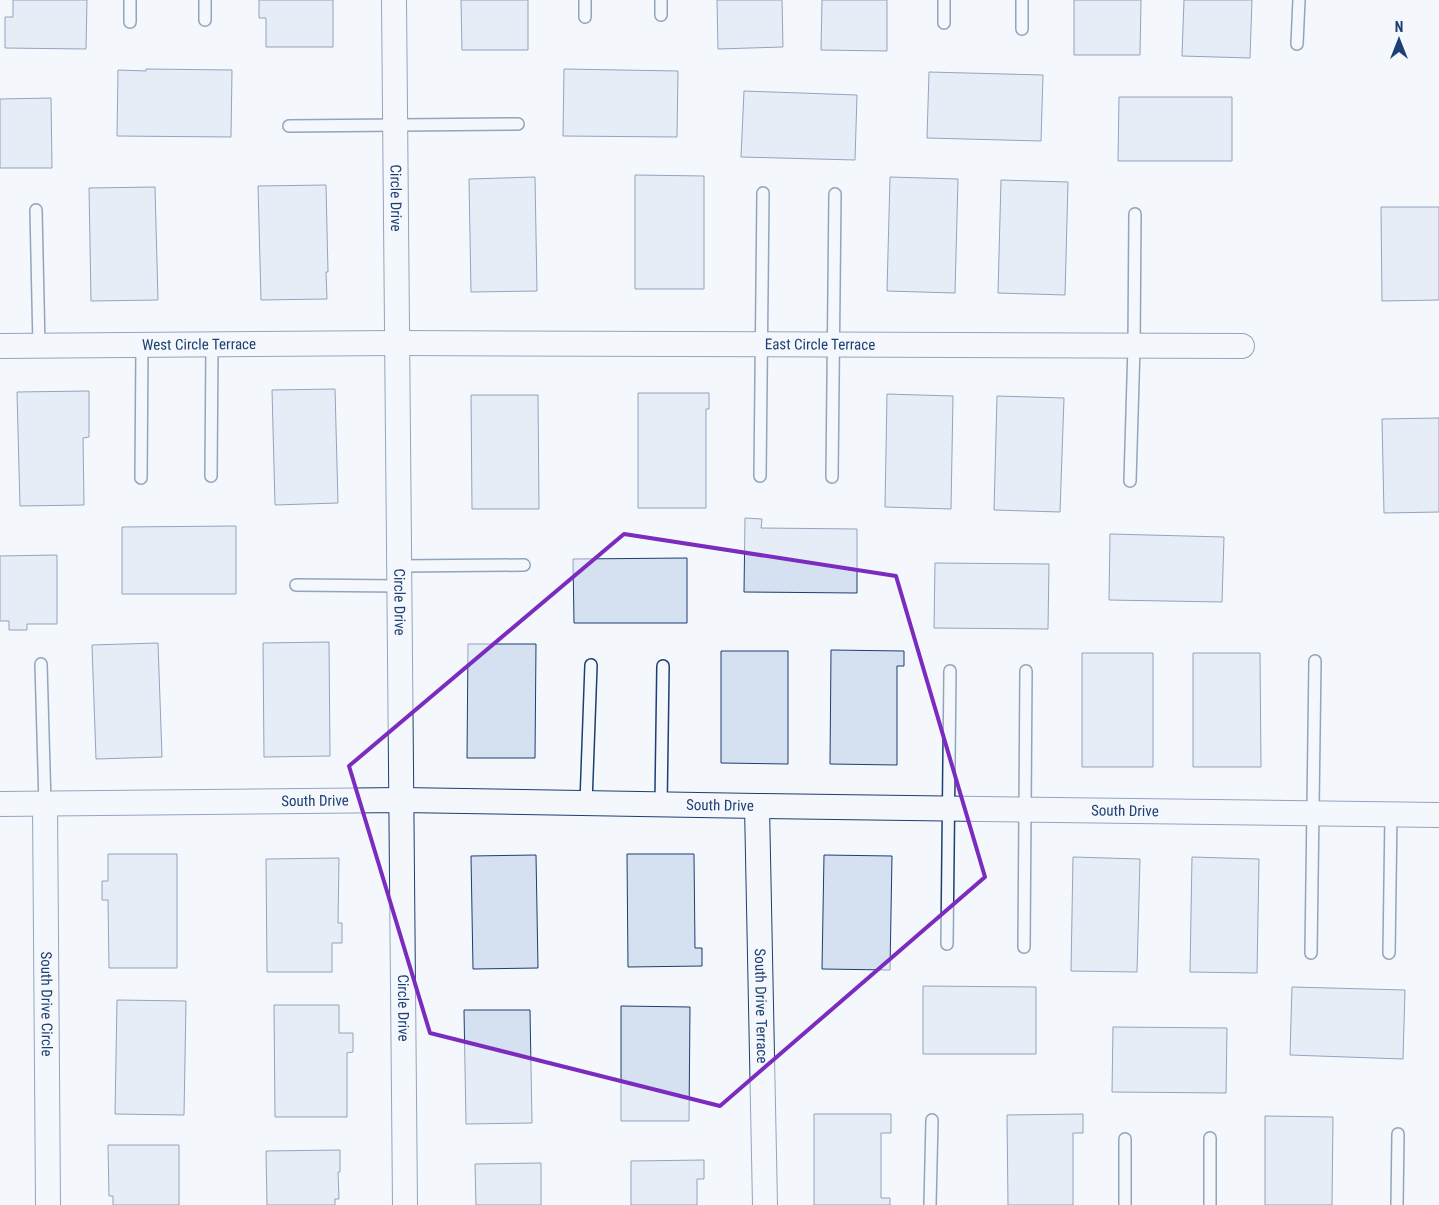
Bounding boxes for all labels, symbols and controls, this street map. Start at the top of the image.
north arrow [1374,15,1424,65]
text: N [1395,19,1403,35]
street label: Circle Drive [387,164,405,232]
street label: West Circle Terrace [142,335,256,354]
street label: East Circle Terrace [765,335,875,354]
street label: Circle Drive [390,568,409,636]
street label: South Drive [281,792,349,810]
street label: South Drive [686,796,754,815]
street label: South Drive [1091,801,1159,820]
street label: South Drive Terrace [751,948,771,1064]
street label: South Drive Circle [37,951,56,1057]
street label: Circle Drive [394,974,413,1042]

